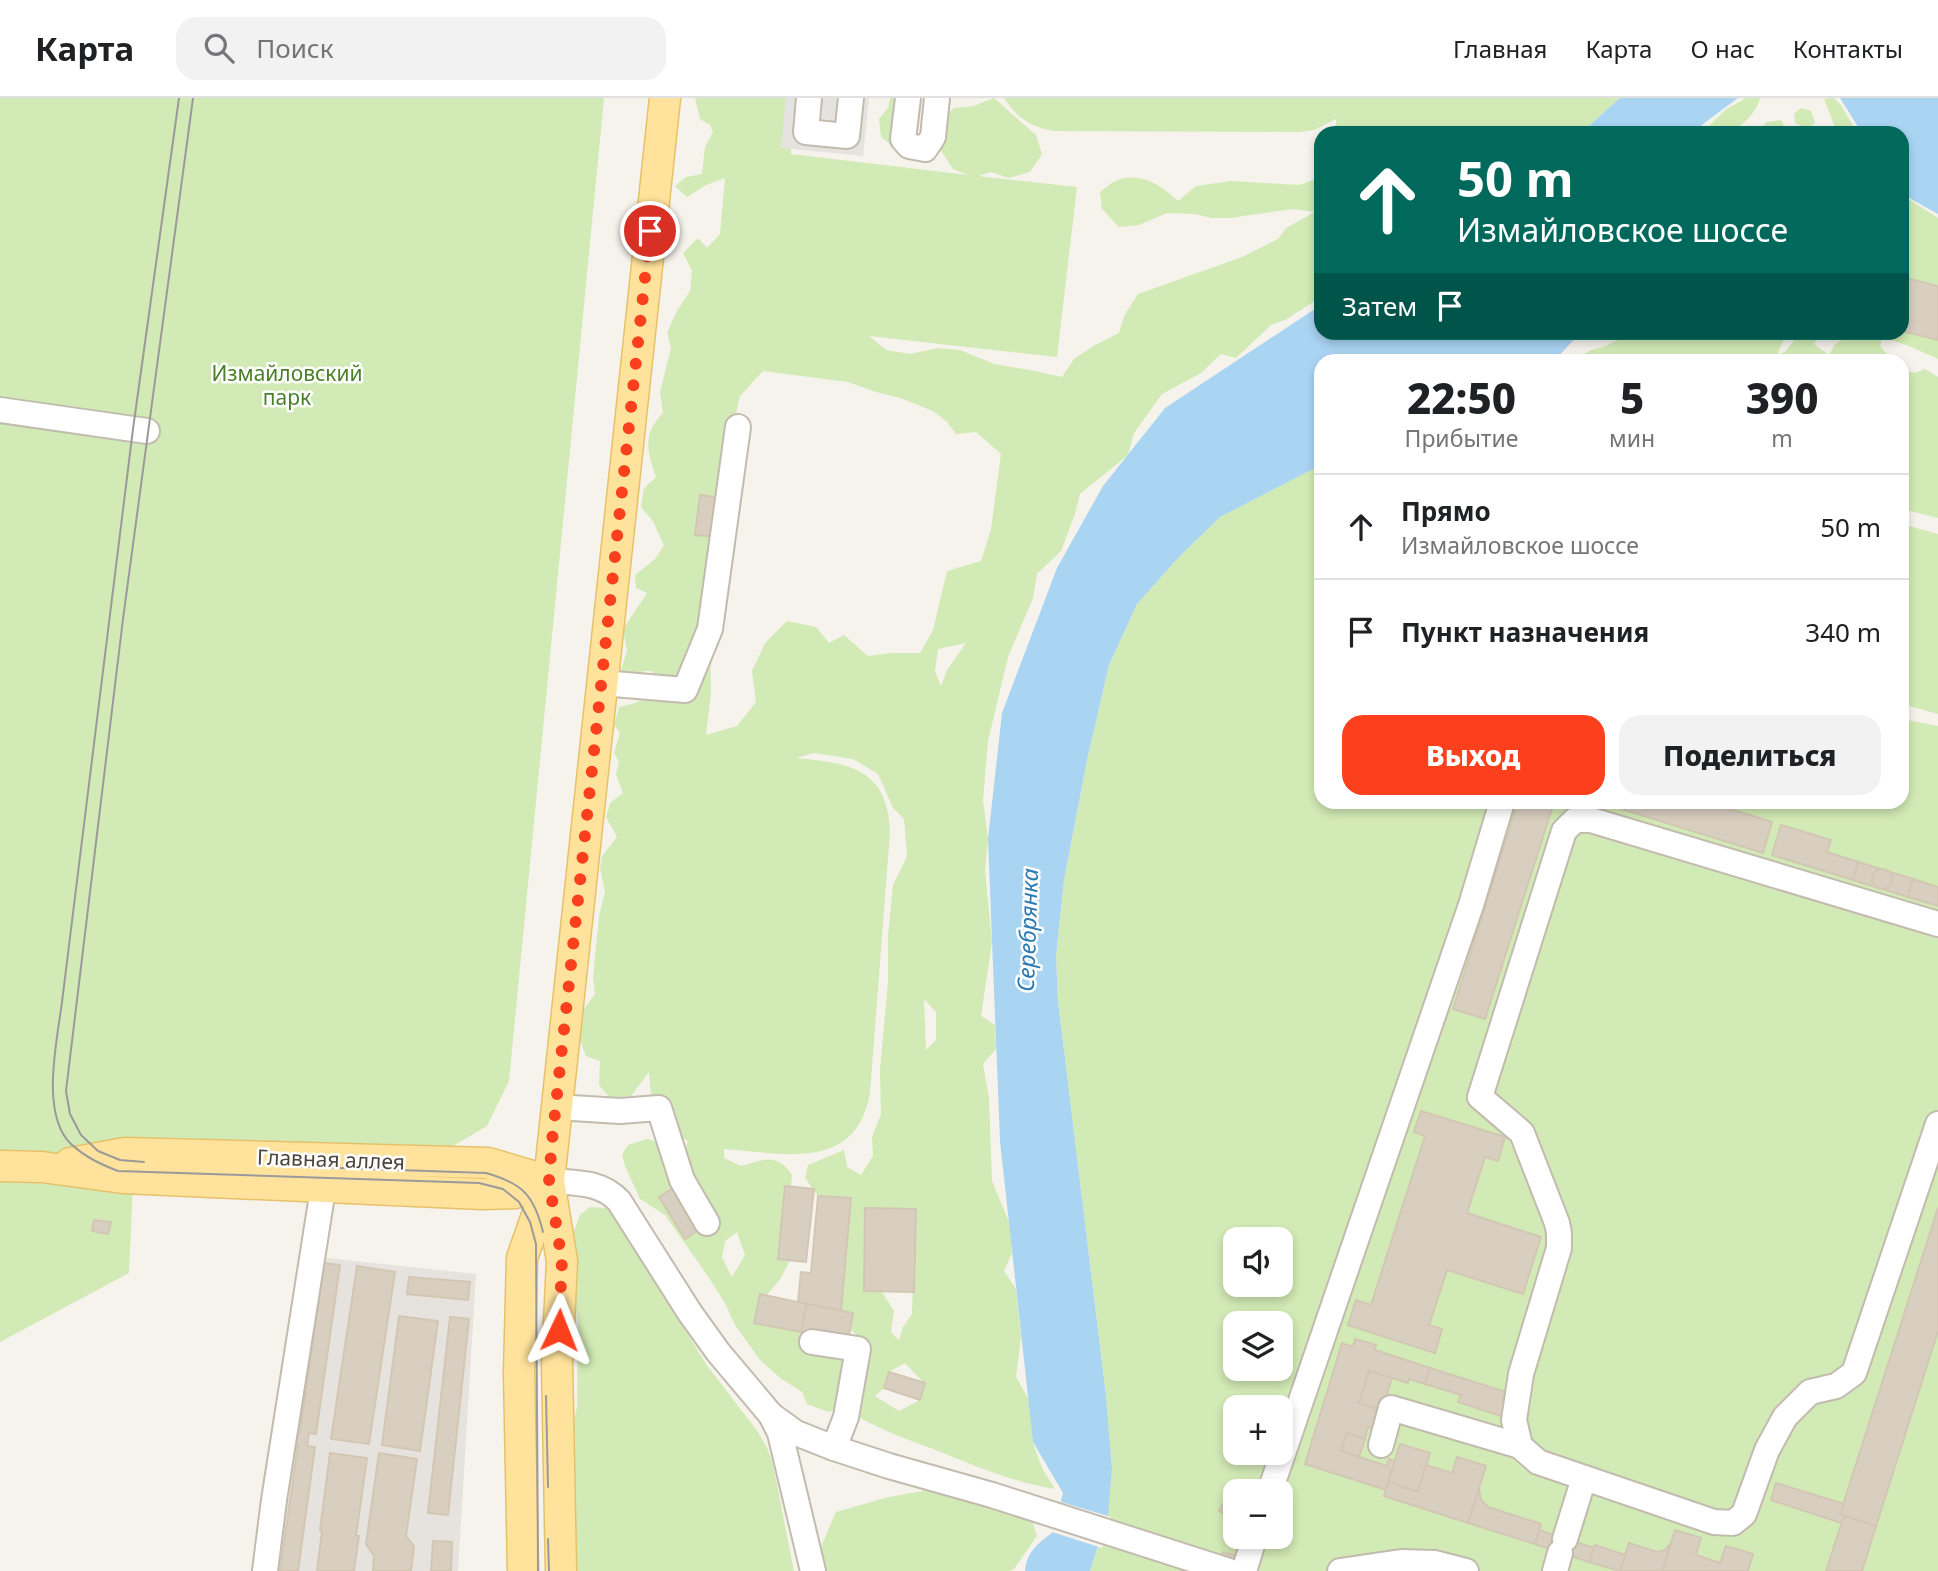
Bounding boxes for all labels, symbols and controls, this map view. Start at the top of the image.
search box [176,17,666,80]
text: Карта [35,26,134,71]
icon: search [200,29,238,67]
text: Поиск [256,30,333,66]
text: Главная [1453,32,1547,65]
text: Карта [1585,32,1652,65]
text: О нас [1690,32,1755,65]
text: Контакты [1793,32,1903,65]
text: 50 m [1457,145,1574,211]
icon: ahead [1342,154,1433,245]
pin [620,201,680,261]
text: Измайловское шоссе [1457,208,1788,251]
icon: arrive [631,212,669,250]
icon: arrive [1431,287,1469,325]
text: Затем [1342,288,1417,324]
park label: Измайловский парк [211,359,363,411]
text: 22:50 [1407,369,1516,426]
text: 5 [1620,369,1644,426]
text: 390 [1746,369,1818,426]
text: Прибытие [1405,422,1519,454]
text: мин [1609,422,1655,454]
text: m [1771,422,1793,454]
text: Прямо [1401,493,1491,529]
icon: ahead [1342,508,1380,546]
text: 50 m [1820,509,1881,545]
text: Измайловское шоссе [1401,529,1639,561]
icon: arrive [1342,613,1380,651]
text: Пункт назначения [1401,614,1649,650]
text: 340 m [1805,614,1881,650]
button: Выход [1342,715,1605,795]
button: Поделиться [1619,715,1881,795]
water label: Серебрянка [1009,868,1045,992]
street label: Главная аллея [257,1142,405,1176]
map controls [1223,1227,1293,1549]
button: sound [1223,1227,1293,1297]
position arrow [522,1293,596,1367]
button: layers [1223,1311,1293,1381]
button: + [1223,1395,1293,1465]
button: − [1223,1479,1293,1549]

